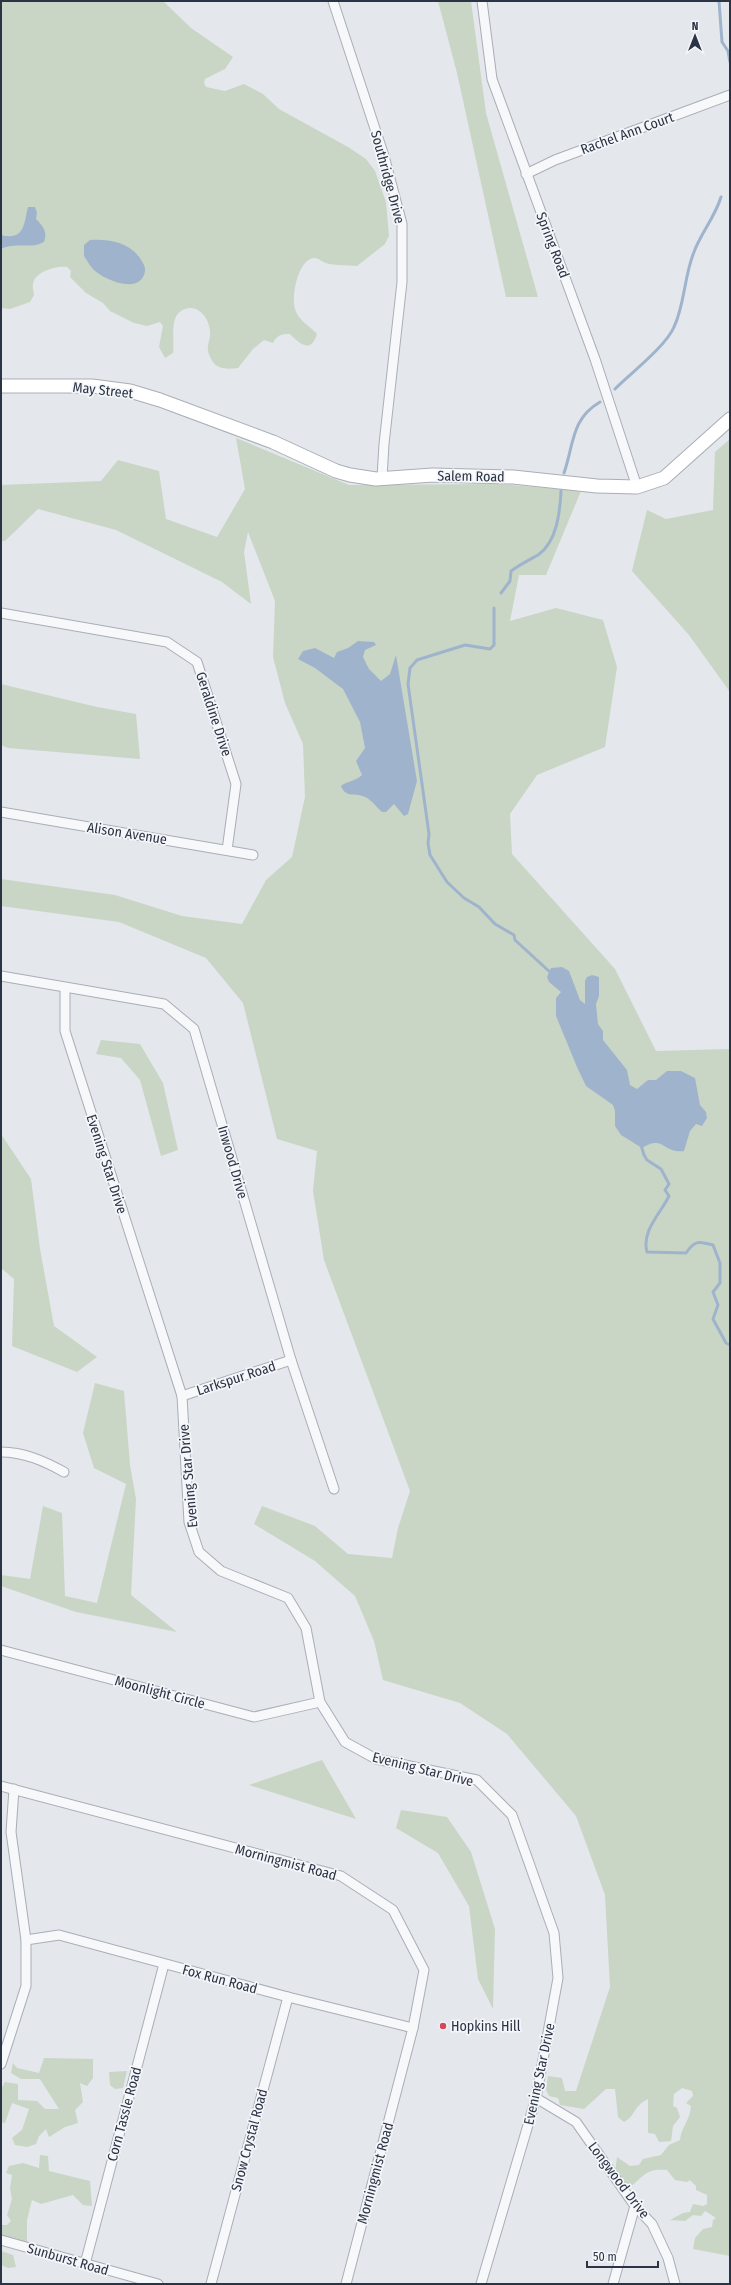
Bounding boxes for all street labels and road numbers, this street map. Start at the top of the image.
street label: Rachel Ann Court [578,109,677,158]
street label: Southridge Drive [367,129,408,226]
street label: Spring Road [532,210,573,280]
street label: May Street [72,379,134,402]
street label: Salem Road [437,467,505,486]
street label: Geraldine Drive [192,670,235,759]
street label: Alison Avenue [86,819,168,848]
street label: Evening Star Drive [82,1112,131,1216]
street label: Inwood Drive [214,1124,251,1201]
street label: Larkspur Road [194,1358,278,1399]
street label: Evening Star Drive [176,1424,201,1528]
street label: Moonlight Circle [113,1672,207,1713]
street label: Evening Star Drive [371,1749,475,1790]
street label: Morningmist Road [233,1841,338,1884]
street label: Fox Run Road [181,1961,259,1998]
street label: Evening Star Drive [520,2022,559,2127]
street label: Corn Tassle Road [104,2065,145,2163]
street label: Snow Crystal Road [228,2087,271,2193]
street label: Morningmist Road [354,2121,397,2226]
street label: Longwood Drive [584,2139,653,2222]
street label: Sunburst Road [25,2240,111,2279]

